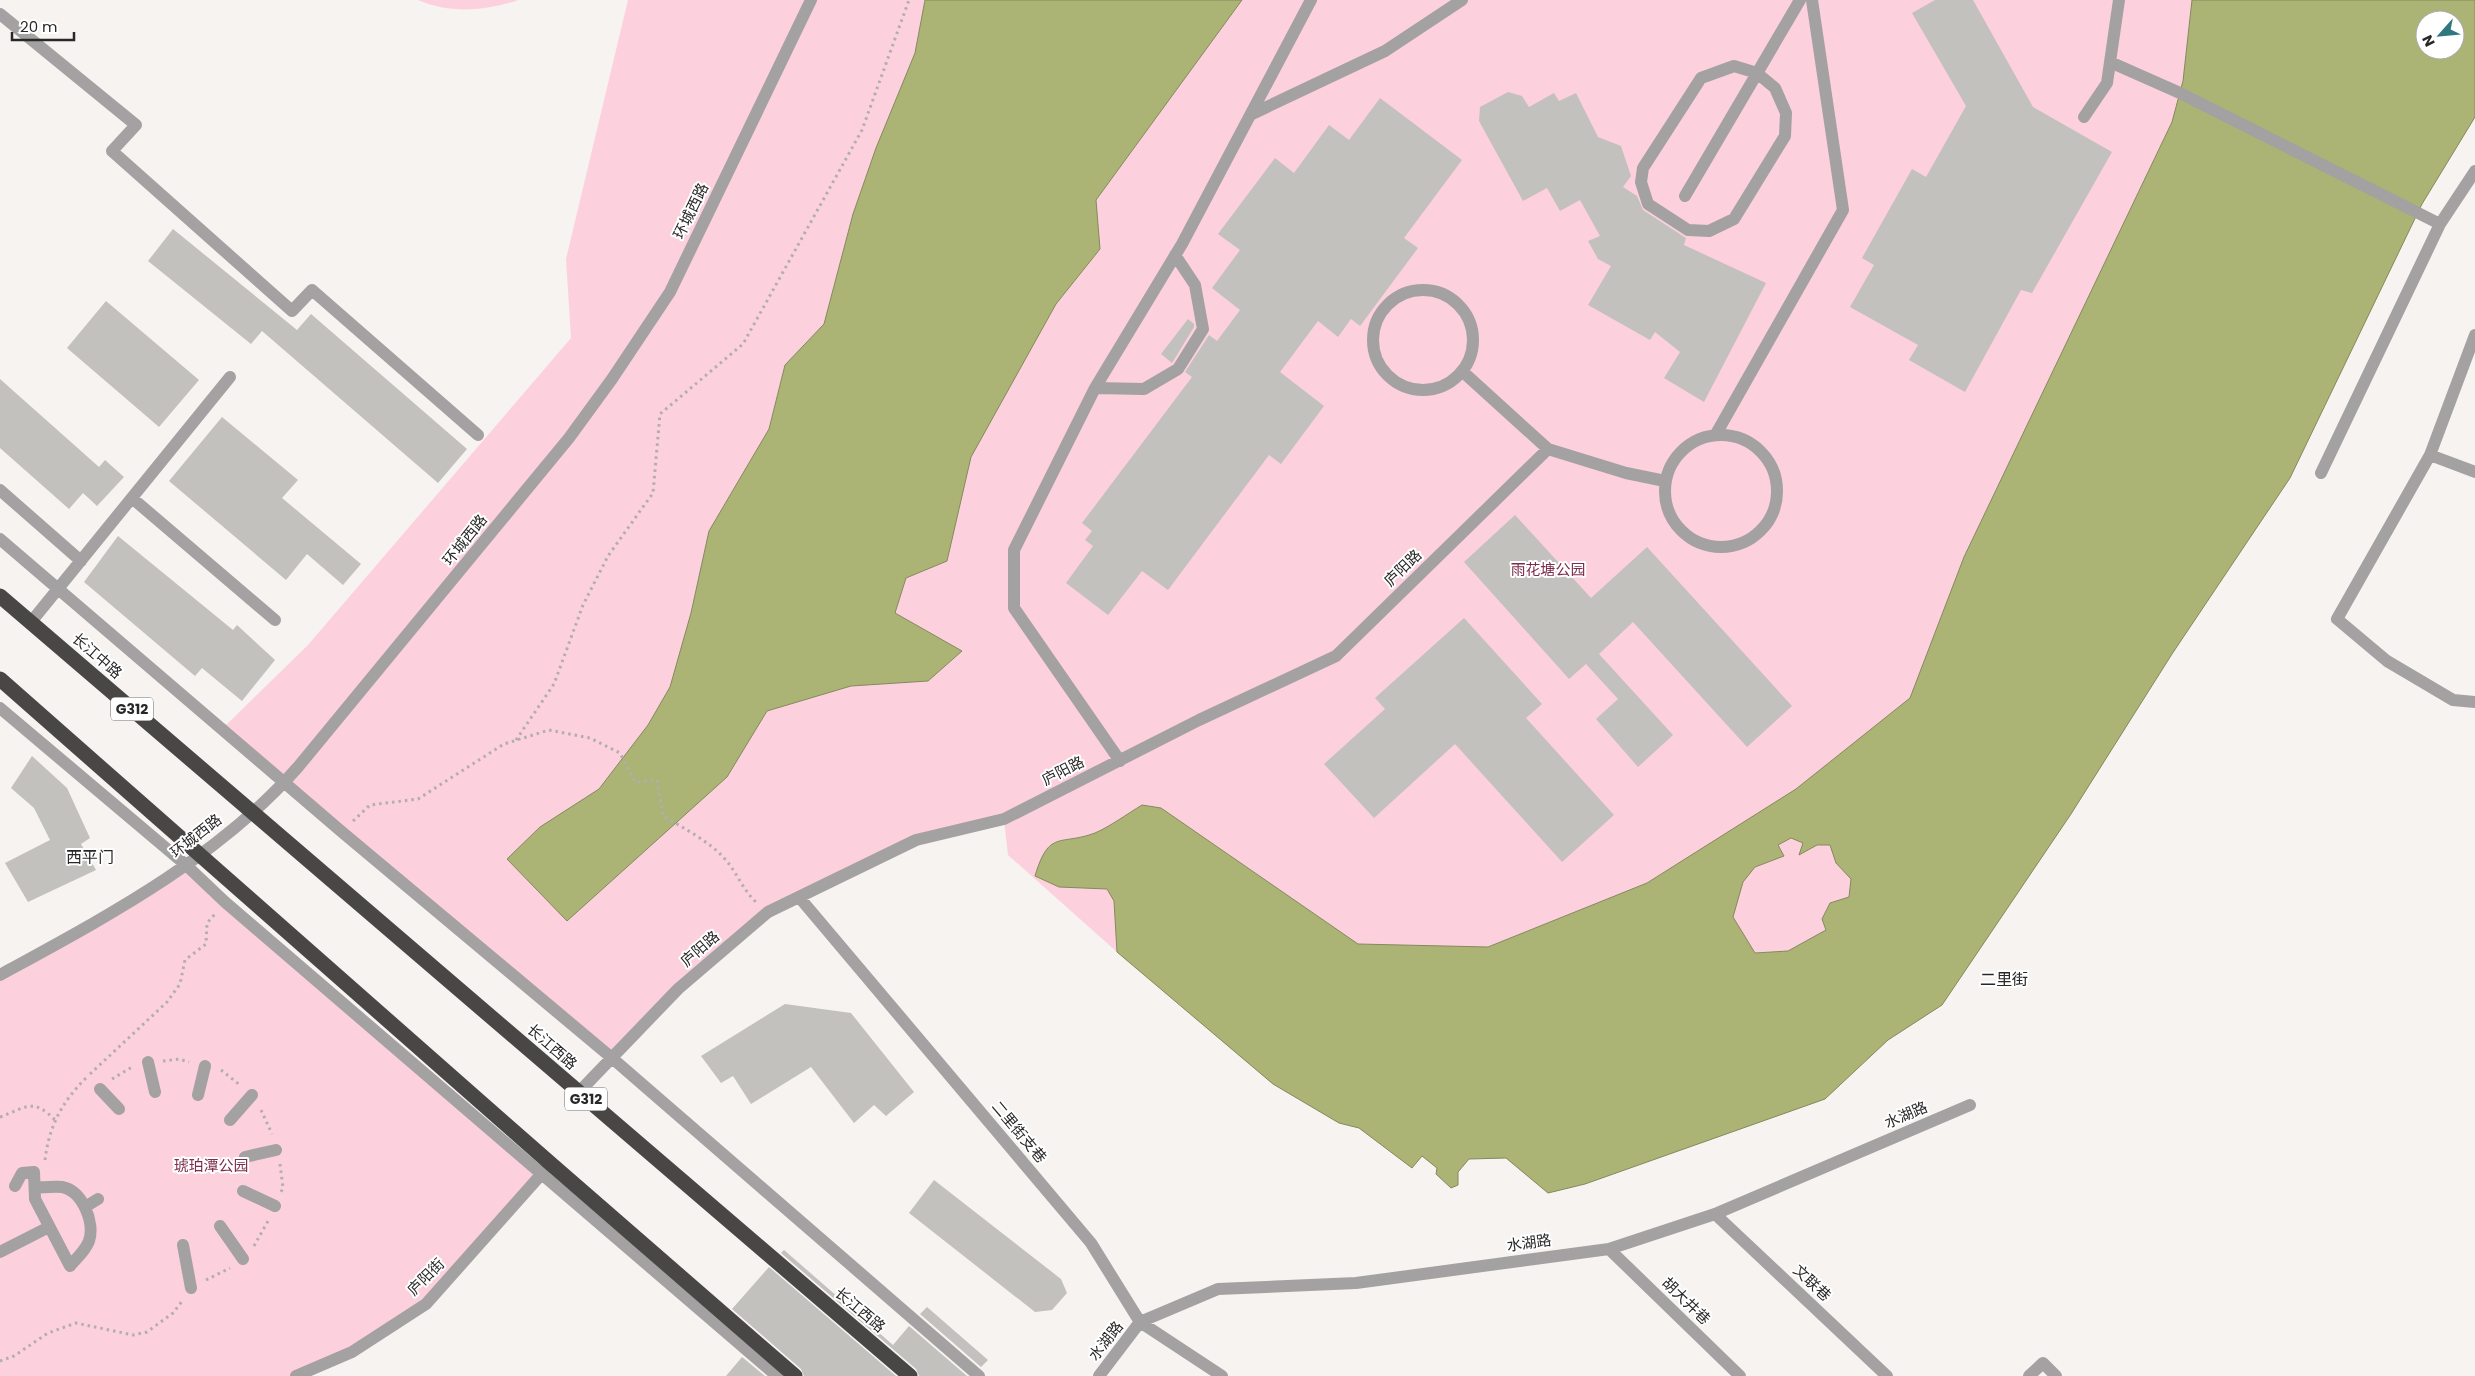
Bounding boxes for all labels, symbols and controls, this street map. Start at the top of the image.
scale bar [12,10,75,42]
north arrow [2415,10,2465,60]
text: 20 m [20,16,58,37]
text: N [2417,32,2440,50]
street label: 环城西路 [668,179,713,242]
street label: 环城西路 [438,510,492,570]
street label: 庐阳路 [1379,544,1426,591]
park label: 雨花塘公园 [1510,559,1586,580]
street label: 长江中路 [68,628,127,683]
road number: G312 [111,698,153,721]
street label: 庐阳路 [1038,751,1088,790]
street label: 环城西路 [166,809,226,862]
district label: 西平门 [66,846,114,869]
street label: 庐阳路 [676,926,724,971]
district label: 二里街 [1980,968,2028,991]
street label: 长江西路 [523,1019,582,1074]
road number: G312 [565,1088,607,1110]
street label: 二里街支巷 [987,1096,1052,1167]
street label: 水湖路 [1881,1096,1931,1133]
park label: 琥珀潭公园 [173,1155,249,1176]
street label: 水湖路 [1505,1229,1553,1256]
street label: 庐阳街 [402,1253,449,1300]
street label: 文联巷 [1789,1260,1836,1306]
street label: 胡大井巷 [1657,1272,1715,1329]
street label: 长江西路 [831,1282,890,1337]
street label: 水湖路 [1083,1316,1128,1365]

